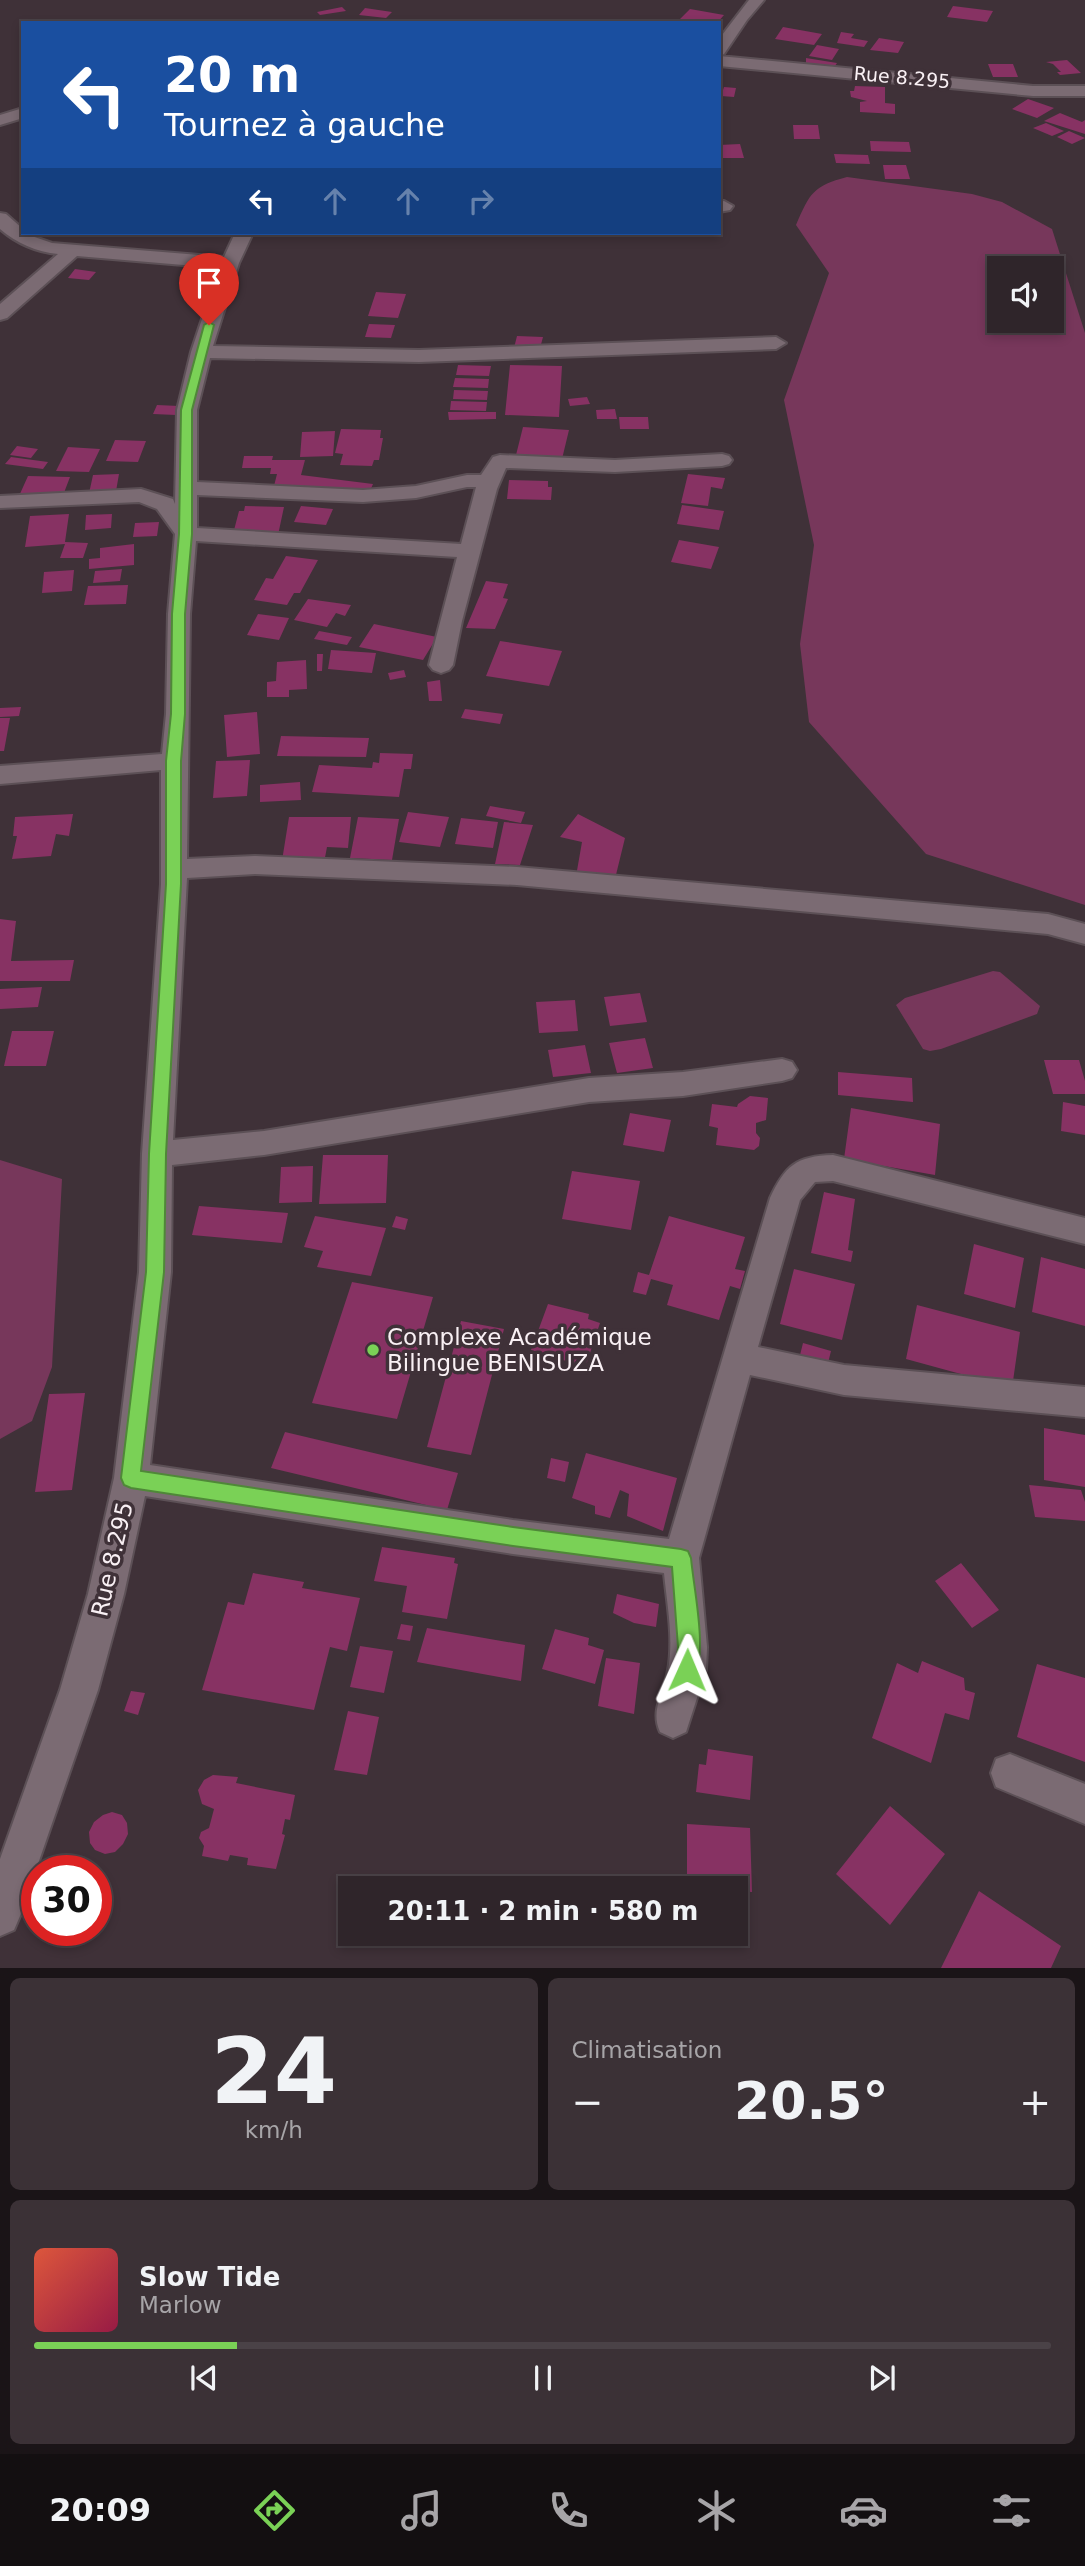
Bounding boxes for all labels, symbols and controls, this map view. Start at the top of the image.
text: 20 m [164,47,300,104]
icon: left [49,49,140,140]
street label: Rue 8.295 [853,62,951,92]
text: Tournez à gauche [164,106,445,144]
icon: left [243,182,281,220]
icon: ahead [316,182,354,220]
icon: ahead [389,182,427,220]
icon: right [462,182,500,220]
pin [179,253,239,325]
map controls [987,256,1064,333]
button: sound [987,256,1064,333]
icon: arrive [190,264,228,302]
place label: Complexe Académique Bilingue BENISUZA [387,1324,652,1376]
marker: Complexe Académique Bilingue BENISUZA [365,1342,381,1358]
street label: Rue 8.295 [86,1499,138,1619]
position arrow [650,1633,724,1707]
speed limit sign: 30 [21,1855,112,1946]
text: 20:11 · 2 min · 580 m [388,1896,698,1926]
text: 24 [210,2019,337,2124]
text: Climatisation [572,2037,722,2063]
text: 20.5° [734,2071,888,2131]
text: − [572,2080,603,2124]
text: + [1019,2080,1051,2124]
text: km/h [245,2117,303,2143]
text: Slow Tide [139,2262,280,2292]
text: Marlow [139,2292,222,2318]
icon: previous [185,2359,223,2397]
icon: pause [524,2359,562,2397]
icon: next [863,2359,901,2397]
icon: directions [250,2486,299,2535]
icon: music [397,2486,446,2535]
icon: phone [544,2486,593,2535]
icon: climate [692,2486,741,2535]
icon: car [839,2486,888,2535]
icon: filters [987,2486,1036,2535]
text: 20:09 [49,2491,151,2529]

